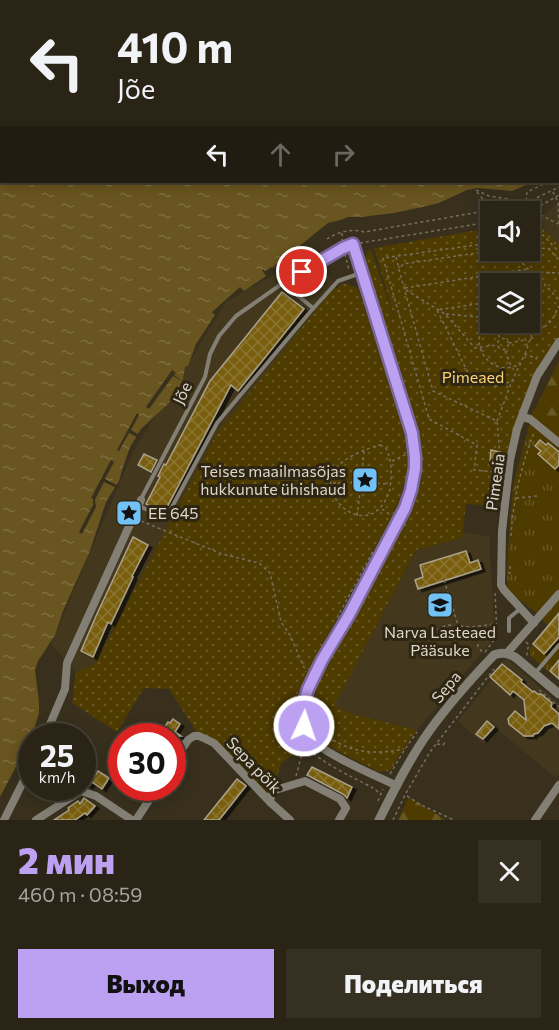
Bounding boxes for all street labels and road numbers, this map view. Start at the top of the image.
street label: Jõe [168,378,195,407]
street label: Pimeaia [481,452,508,512]
street label: Sepa [427,667,464,706]
street label: Sepa põik [223,733,286,797]

